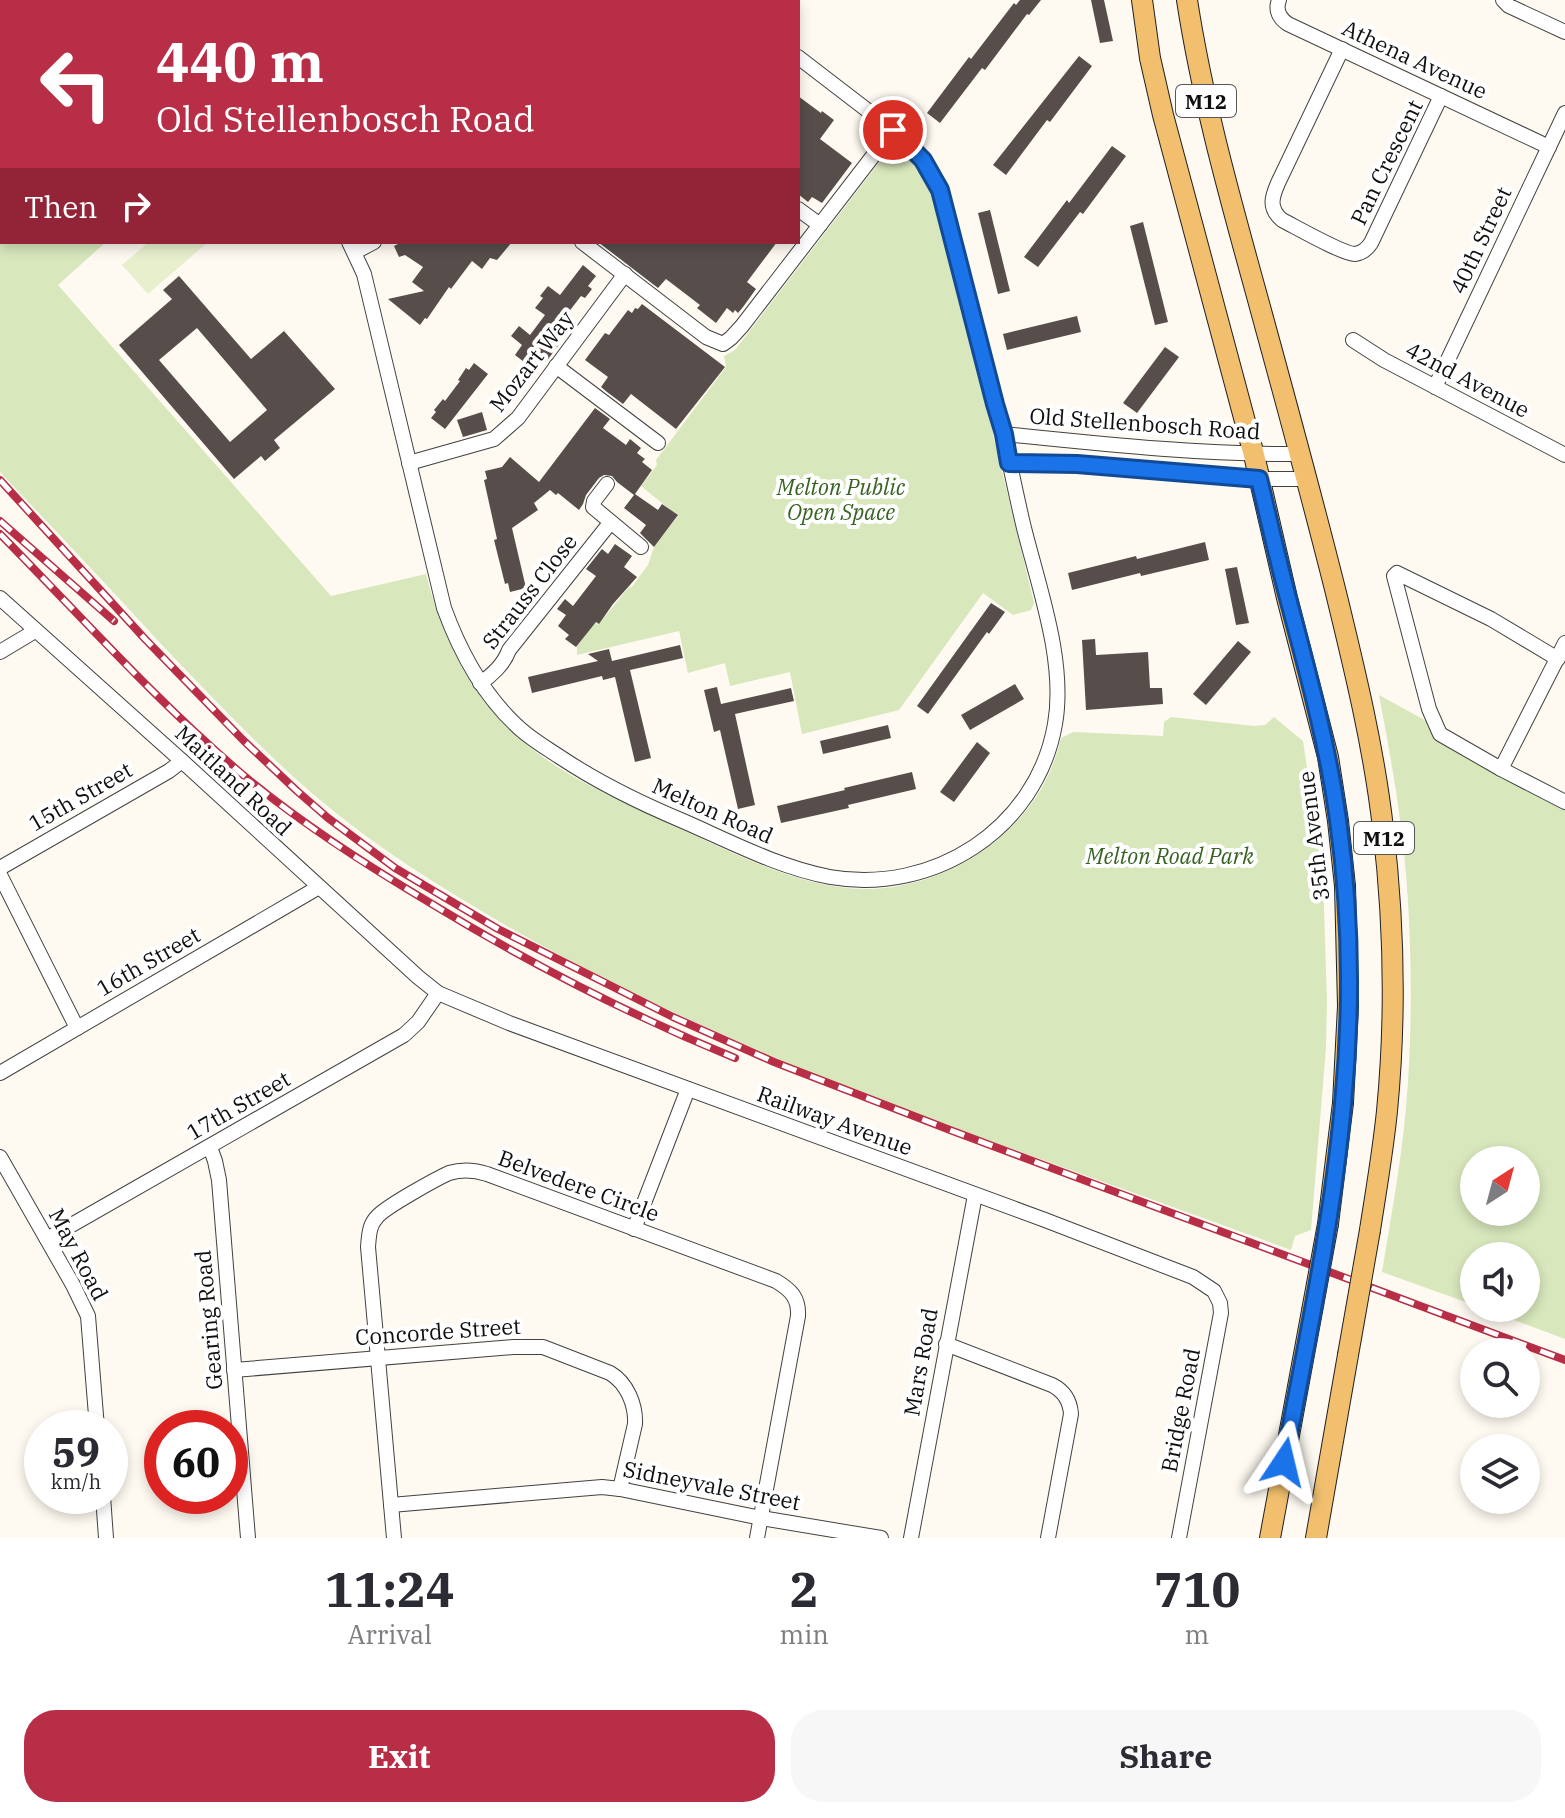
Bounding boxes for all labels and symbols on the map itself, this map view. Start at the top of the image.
street label: Athena Avenue [1338,13,1492,105]
road number: M12 [1176,85,1236,117]
street label: Pan Crescent [1343,95,1429,229]
pin [859,96,927,164]
street label: 40th Street [1443,182,1517,298]
street label: Mozart Way [482,304,580,418]
street label: 42nd Avenue [1401,334,1535,424]
street label: Old Stellenbosch Road [1028,400,1262,446]
park label: Melton Public Open Space [776,472,906,526]
street label: Strauss Close [475,528,583,654]
street label: Maitland Road [169,718,299,842]
street label: 15th Street [23,755,137,837]
street label: Melton Road [648,770,778,850]
street label: 35th Avenue [1291,770,1335,902]
road number: M12 [1354,822,1414,854]
park label: Melton Road Park [1085,841,1254,870]
street label: 16th Street [91,920,205,1002]
street label: 17th Street [181,1064,295,1146]
street label: Railway Avenue [753,1078,917,1162]
street label: Belvedere Circle [495,1142,663,1228]
north arrow [1460,1146,1540,1226]
street label: May Road [43,1203,115,1305]
street label: Gearing Road [187,1249,229,1391]
street label: Mars Road [896,1306,944,1418]
street label: Concorde Street [354,1311,522,1351]
street label: Bridge Road [1154,1345,1206,1475]
speed limit sign: 60 [144,1410,248,1514]
position arrow [1242,1420,1326,1504]
street label: Sidneyvale Street [621,1454,803,1516]

